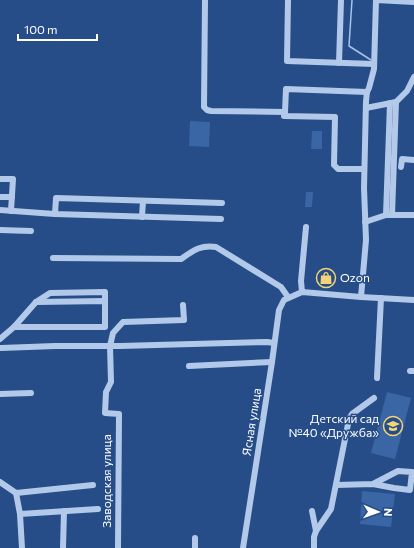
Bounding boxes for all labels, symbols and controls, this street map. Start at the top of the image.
scale bar [18,16,97,42]
text: 100 m [24,22,58,36]
shop icon: Ozon [315,267,337,289]
place label: Ozon [340,270,370,284]
street label: Ясная улица [239,387,263,457]
place label: Детский сад №40 «Дружба» [288,411,379,439]
school or university icon: Детский сад №40 «Дружба» [382,415,404,437]
street label: Заводская улица [99,434,113,528]
north arrow [358,492,398,532]
text: N [382,508,395,517]

